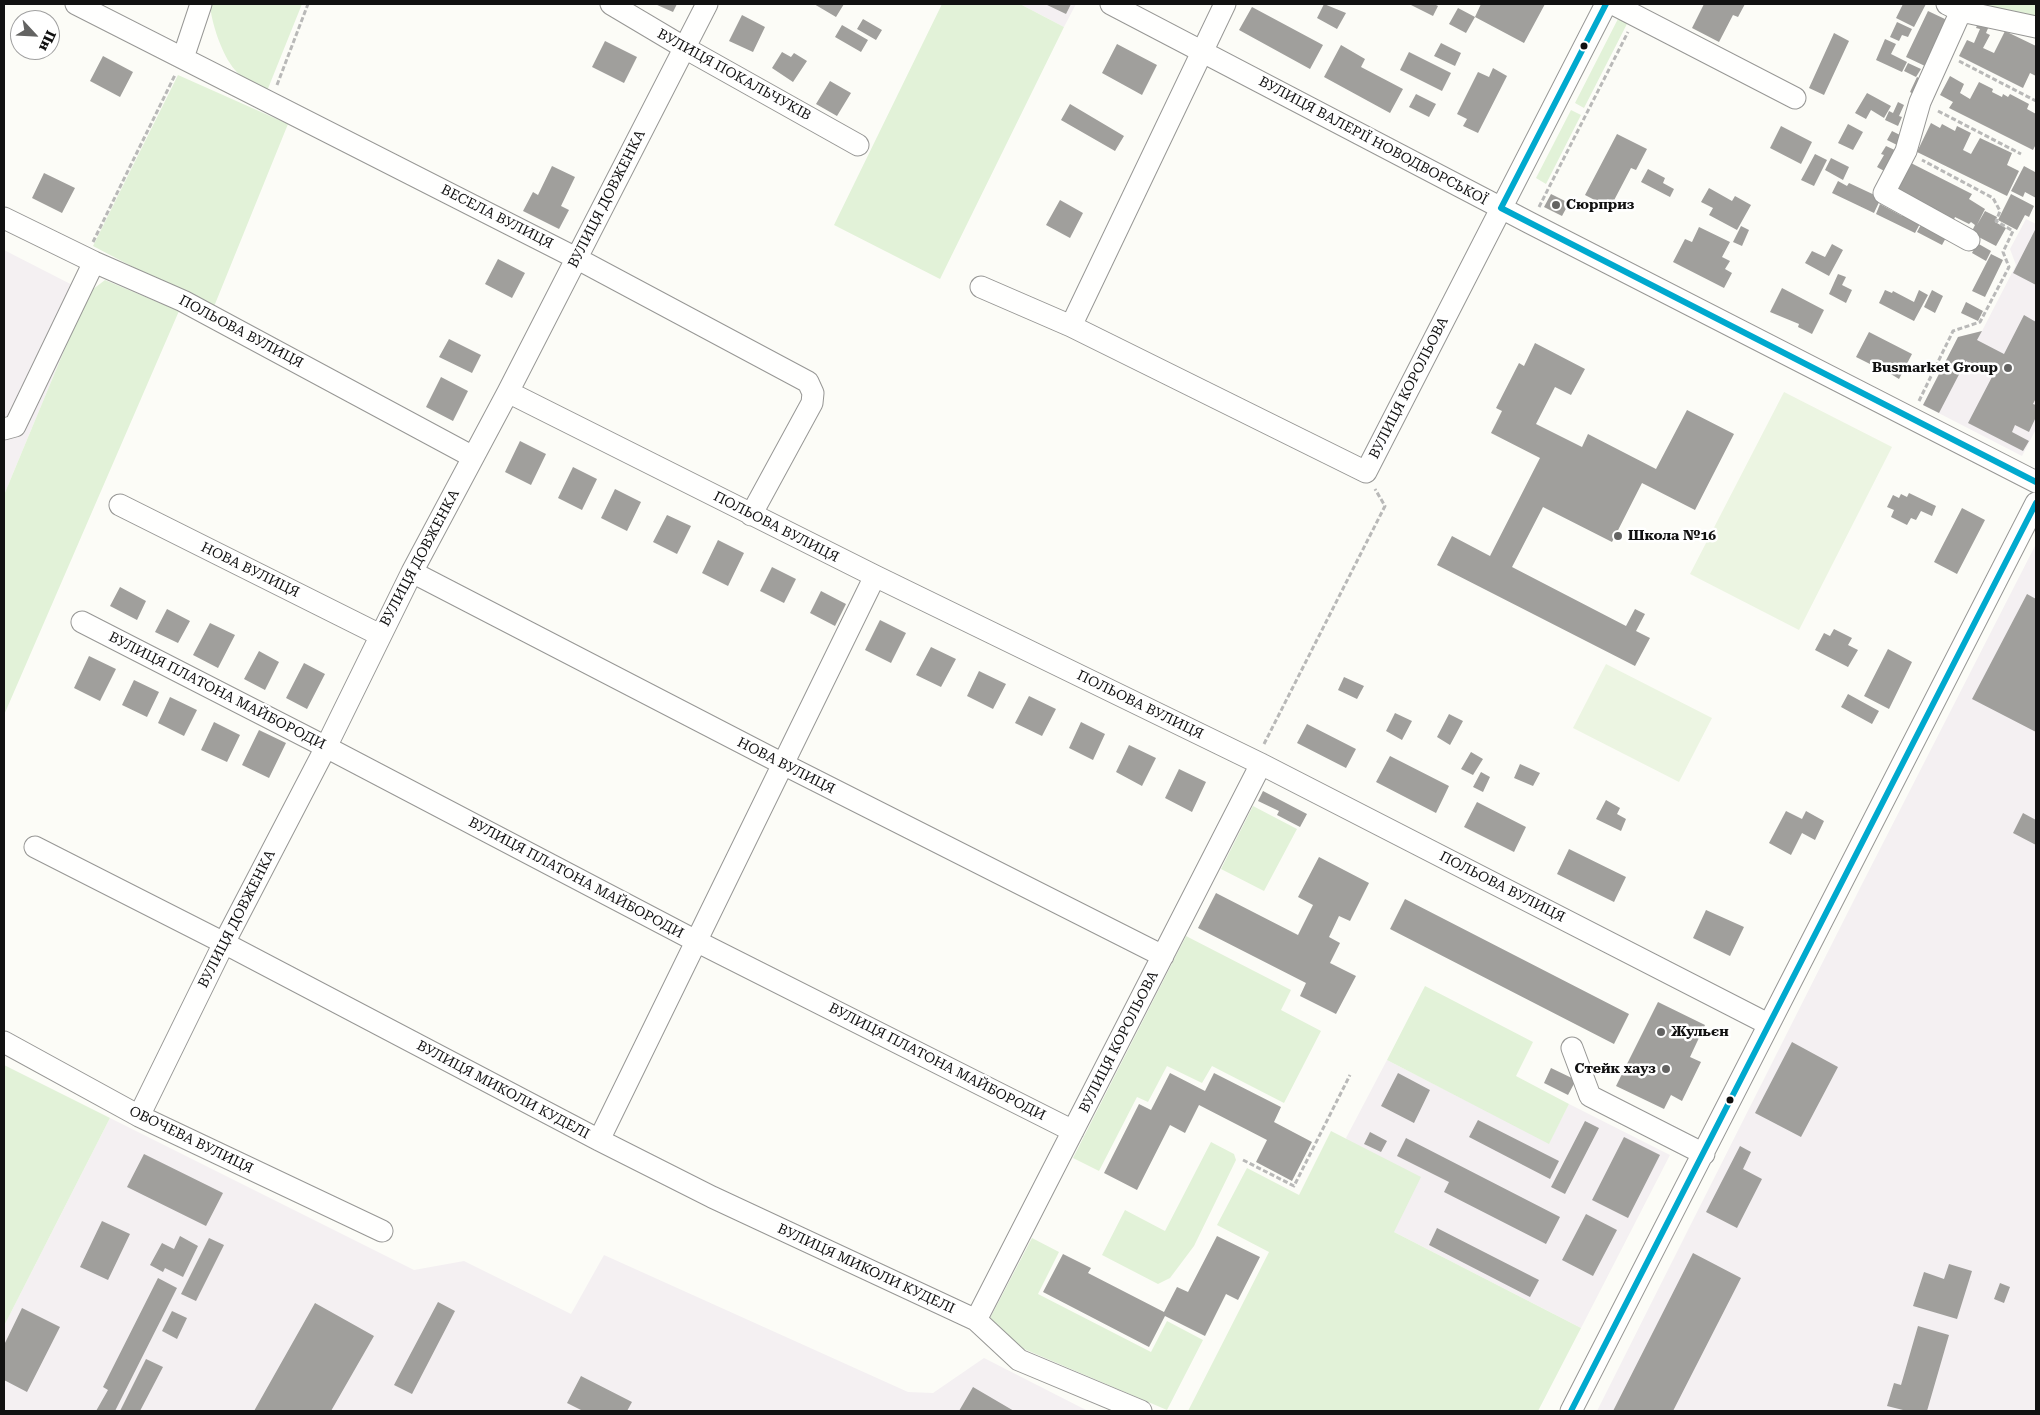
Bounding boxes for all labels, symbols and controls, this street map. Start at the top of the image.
north arrow [10,10,60,60]
street label: ВУЛИЦЯ ПОКАЛЬЧУКІВ [654,26,814,124]
text: Пн [36,28,59,54]
unlabelled marker [1579,41,1589,51]
street label: ВУЛИЦЯ ВАЛЕРІЇ НОВОДВОРСЬКОЇ [1256,73,1490,209]
street label: ВУЛИЦЯ ДОВЖЕНКА [565,127,649,271]
street label: ВЕСЕЛА ВУЛИЦЯ [438,181,556,253]
place label: Сюрприз [1566,197,1635,213]
marker: Сюрприз [1550,199,1562,211]
street label: ПОЛЬОВА ВУЛИЦЯ [176,292,306,372]
street label: ВУЛИЦЯ КОРОЛЬОВА [1366,314,1452,462]
place label: Busmarket Group [1872,360,1998,376]
marker: Busmarket Group [2002,362,2014,374]
street label: ВУЛИЦЯ ДОВЖЕНКА [377,487,463,629]
street label: ПОЛЬОВА ВУЛИЦЯ [711,488,841,566]
place label: Школа №16 [1628,528,1716,544]
marker: Школа №16 [1612,530,1624,542]
street label: НОВА ВУЛИЦЯ [198,539,302,601]
street label: ВУЛИЦЯ ПЛАТОНА МАЙБОРОДИ [106,629,328,753]
street label: ПОЛЬОВА ВУЛИЦЯ [1074,667,1206,743]
street label: НОВА ВУЛИЦЯ [734,734,838,798]
street label: ВУЛИЦЯ ПЛАТОНА МАЙБОРОДИ [466,814,686,942]
street label: ВУЛИЦЯ ДОВЖЕНКА [195,847,279,991]
street label: ПОЛЬОВА ВУЛИЦЯ [1437,848,1567,926]
street label: ВУЛИЦЯ КОРОЛЬОВА [1076,968,1162,1116]
street label: ВУЛИЦЯ ПЛАТОНА МАЙБОРОДИ [826,1000,1048,1124]
place label: Жульєн [1671,1024,1729,1040]
marker: Жульєн [1655,1026,1667,1038]
street label: ВУЛИЦЯ МИКОЛИ КУДЕЛІ [414,1037,592,1143]
place label: Стейк хауз [1575,1061,1656,1077]
marker: Стейк хауз [1660,1063,1672,1075]
unlabelled marker [1725,1095,1735,1105]
street label: ОВОЧЕВА ВУЛИЦЯ [126,1103,256,1177]
street label: ВУЛИЦЯ МИКОЛИ КУДЕЛІ [775,1221,957,1317]

